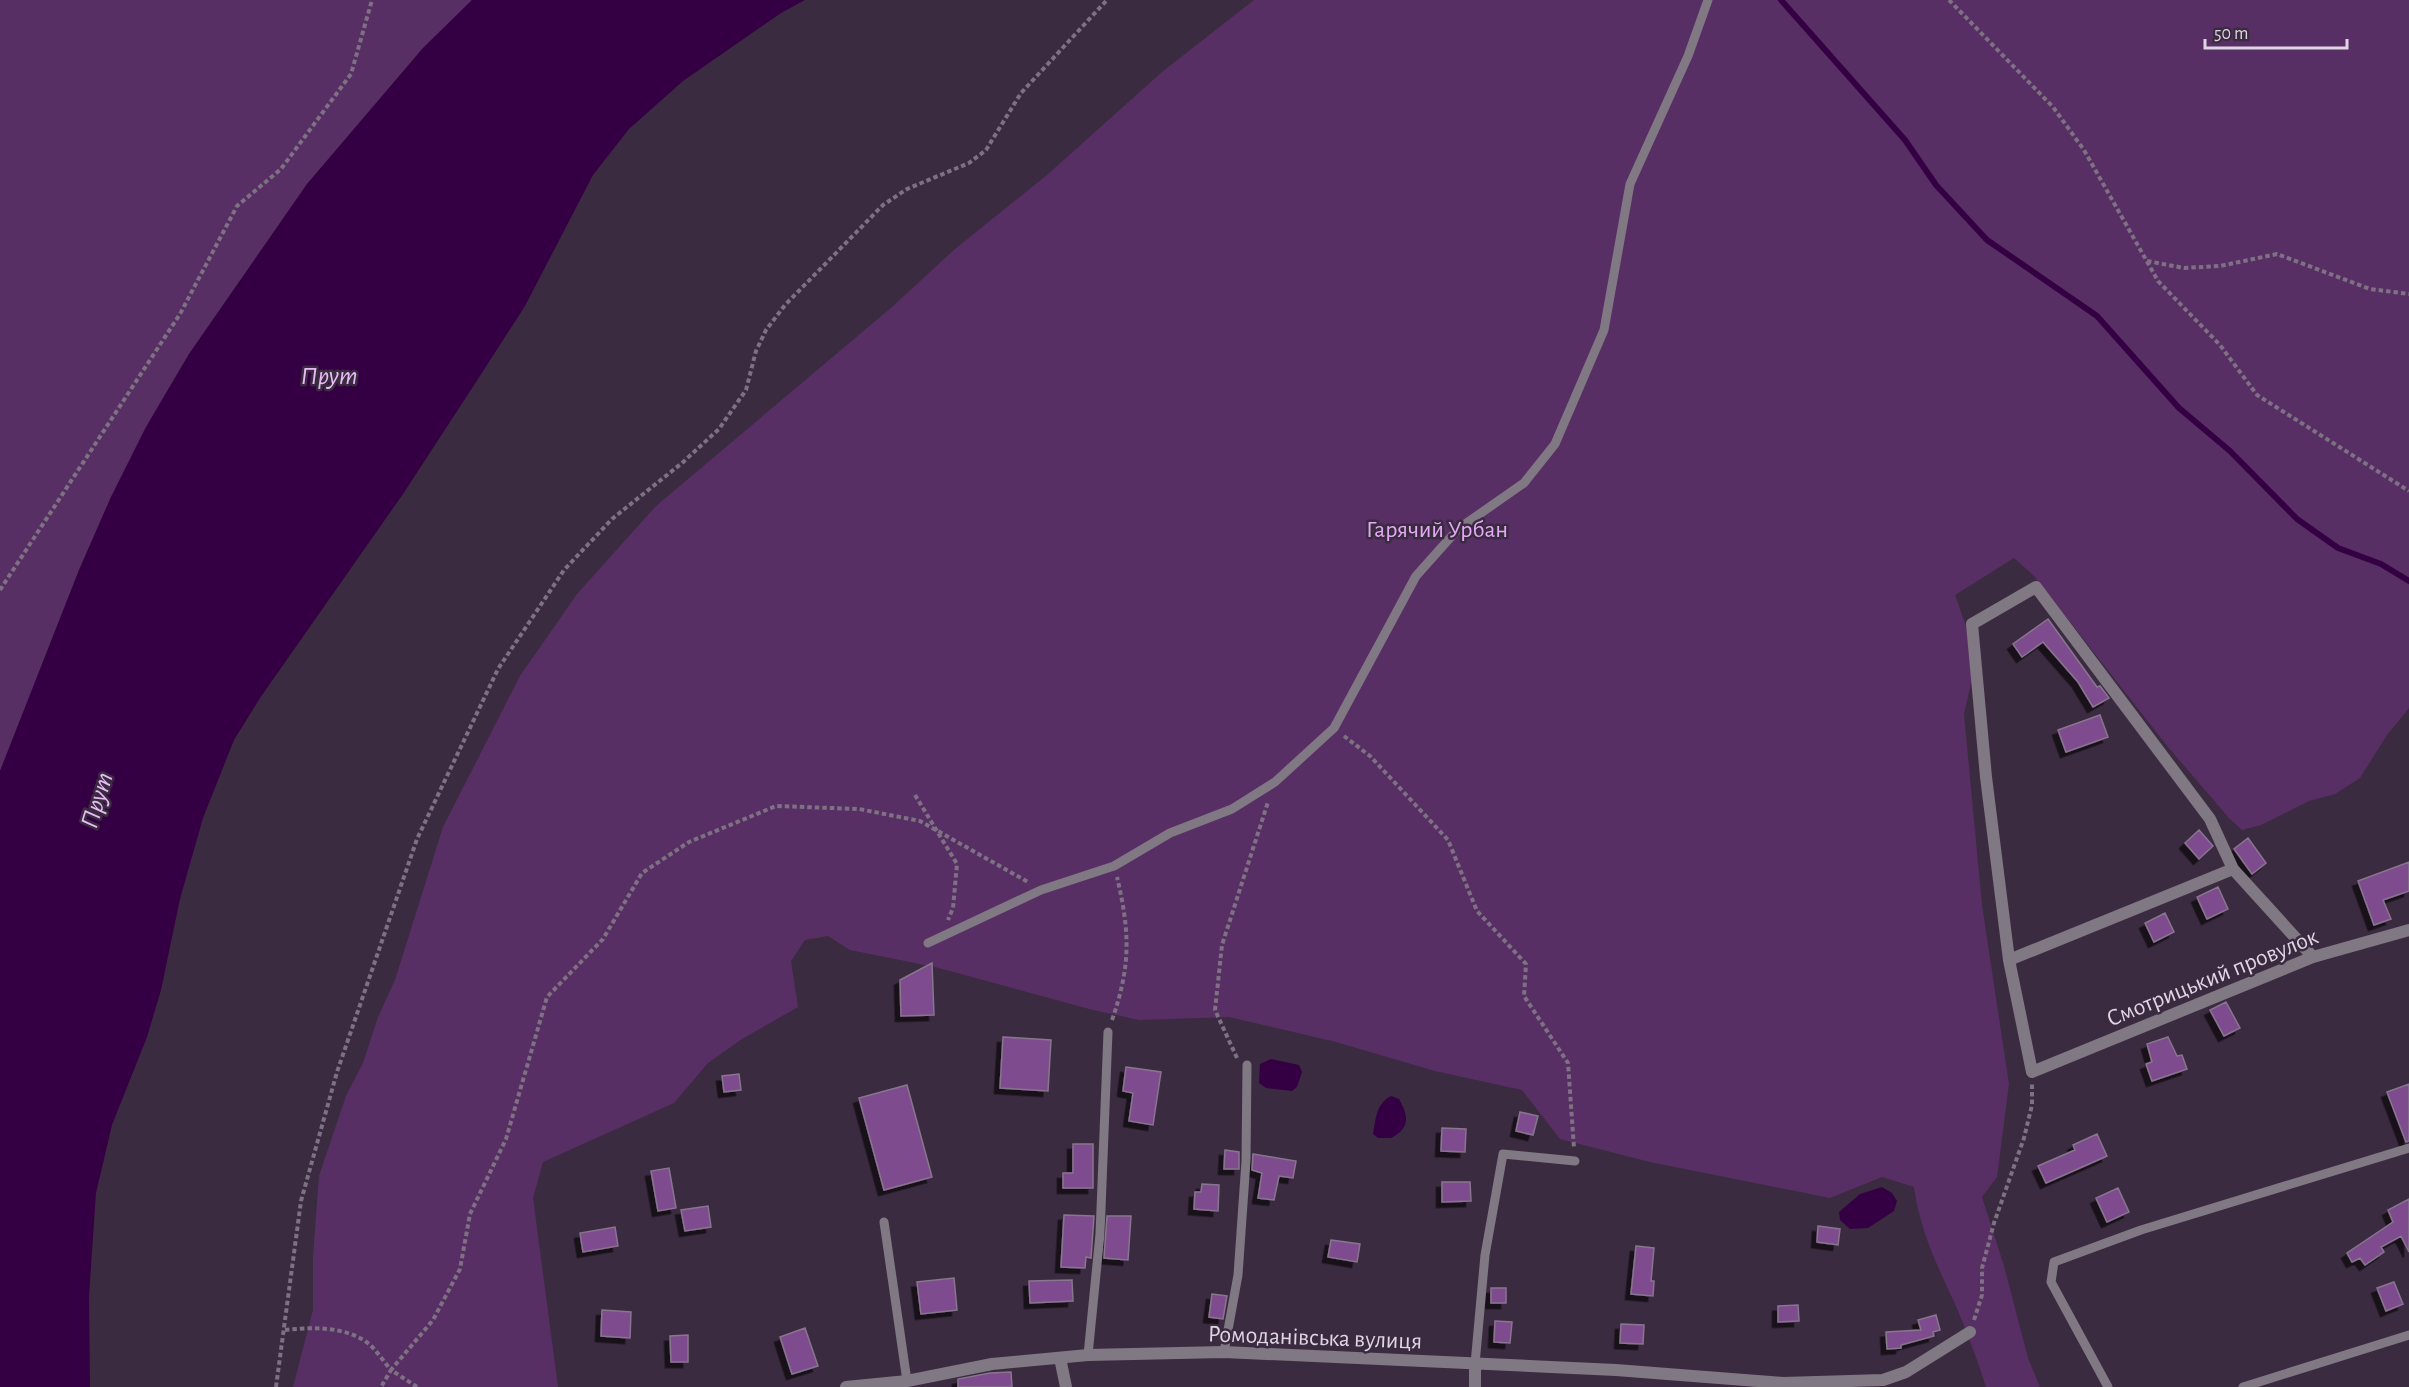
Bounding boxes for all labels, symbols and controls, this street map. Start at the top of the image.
scale bar [2205,12,2348,50]
text: 50 m [2214,25,2248,43]
water label: Прут [301,363,357,389]
park label: Гарячий Урбан [1366,518,1508,542]
water label: Прут [76,769,118,831]
street label: Смотрицький провулок [2103,925,2321,1031]
street label: Ромоданівська вулиця [1207,1322,1423,1354]

